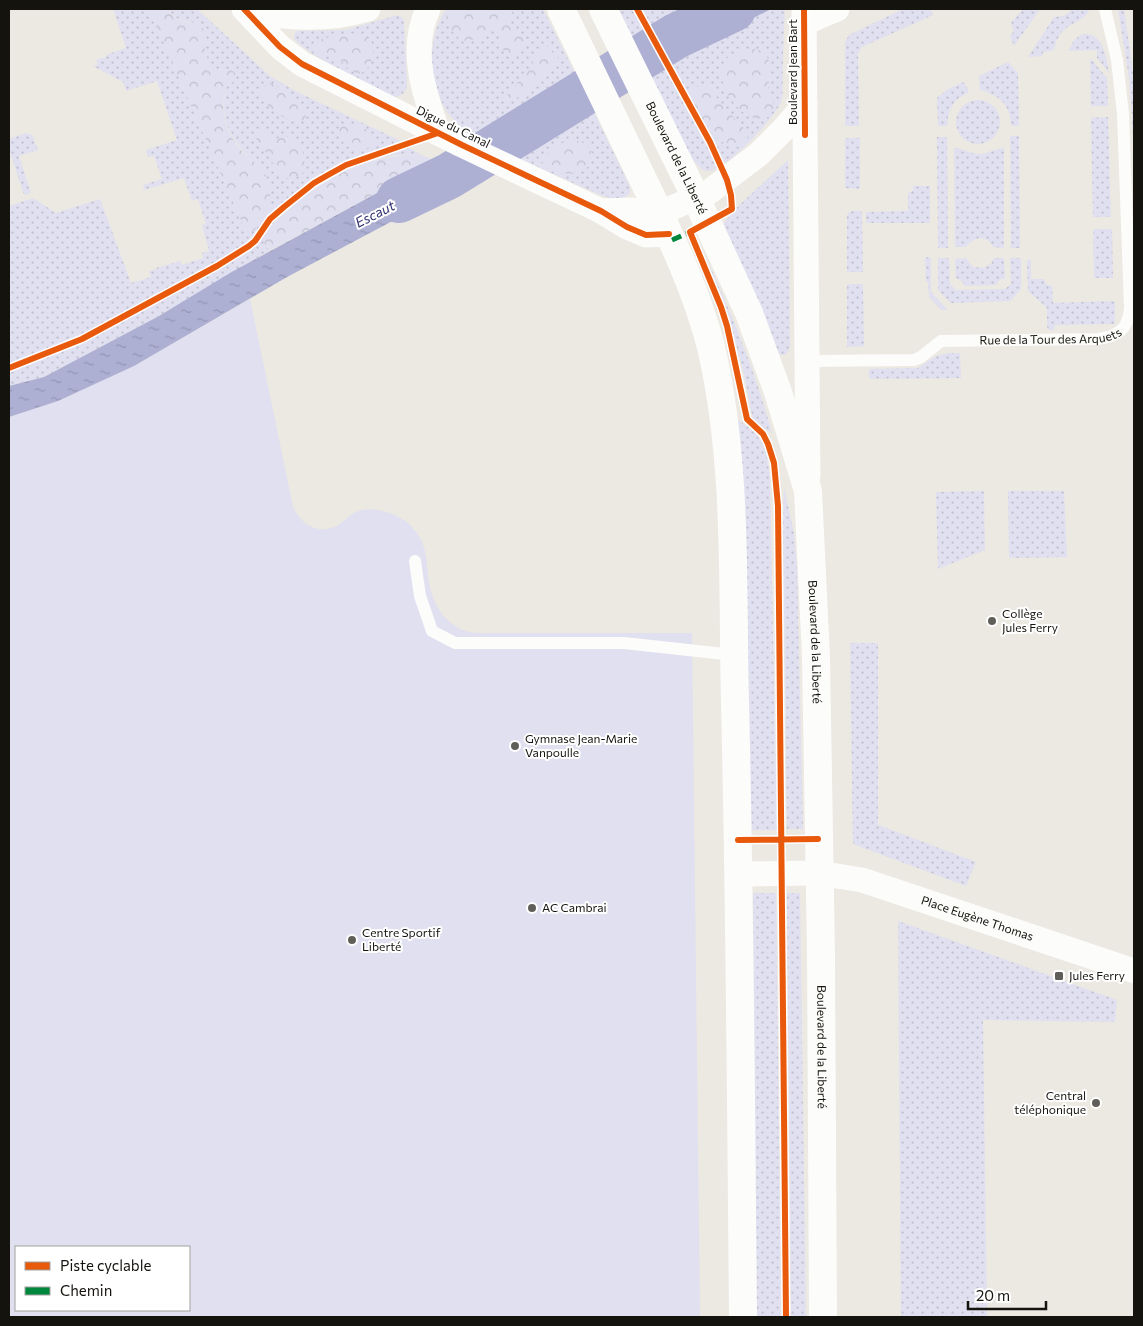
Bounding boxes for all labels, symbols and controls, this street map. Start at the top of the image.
street label: Boulevard Jean Bart [785,19,800,125]
street label: Boulevard de la Liberté [644,99,710,216]
street label: Digue du Canal [414,102,493,150]
water label: Escaut [352,196,398,231]
street label: Rue de la Tour des Arquets [979,324,1124,347]
street label: Boulevard de la Liberté [806,580,825,704]
place label: Collège Jules Ferry [1002,606,1058,635]
marker: Collège Jules Ferry [986,615,998,627]
place label: Gymnase Jean-Marie Vanpoulle [525,731,637,759]
marker: Gymnase Jean-Marie Vanpoulle [509,740,521,752]
street label: Place Eugène Thomas [920,892,1035,943]
place label: AC Cambrai [542,900,607,914]
marker: AC Cambrai [526,902,538,914]
place label: Centre Sportif Liberté [362,925,441,953]
marker: Centre Sportif Liberté [346,934,358,946]
place label: Jules Ferry [1069,968,1125,983]
marker: Jules Ferry [1053,970,1065,982]
street label: Boulevard de la Liberté [815,985,830,1109]
place label: Central téléphonique [1014,1088,1086,1116]
marker: Central téléphonique [1090,1097,1102,1109]
legend [15,1246,190,1311]
text: Piste cyclable [60,1256,152,1274]
scale bar [968,1278,1046,1310]
text: Chemin [60,1281,112,1299]
text: 20 m [976,1286,1010,1304]

